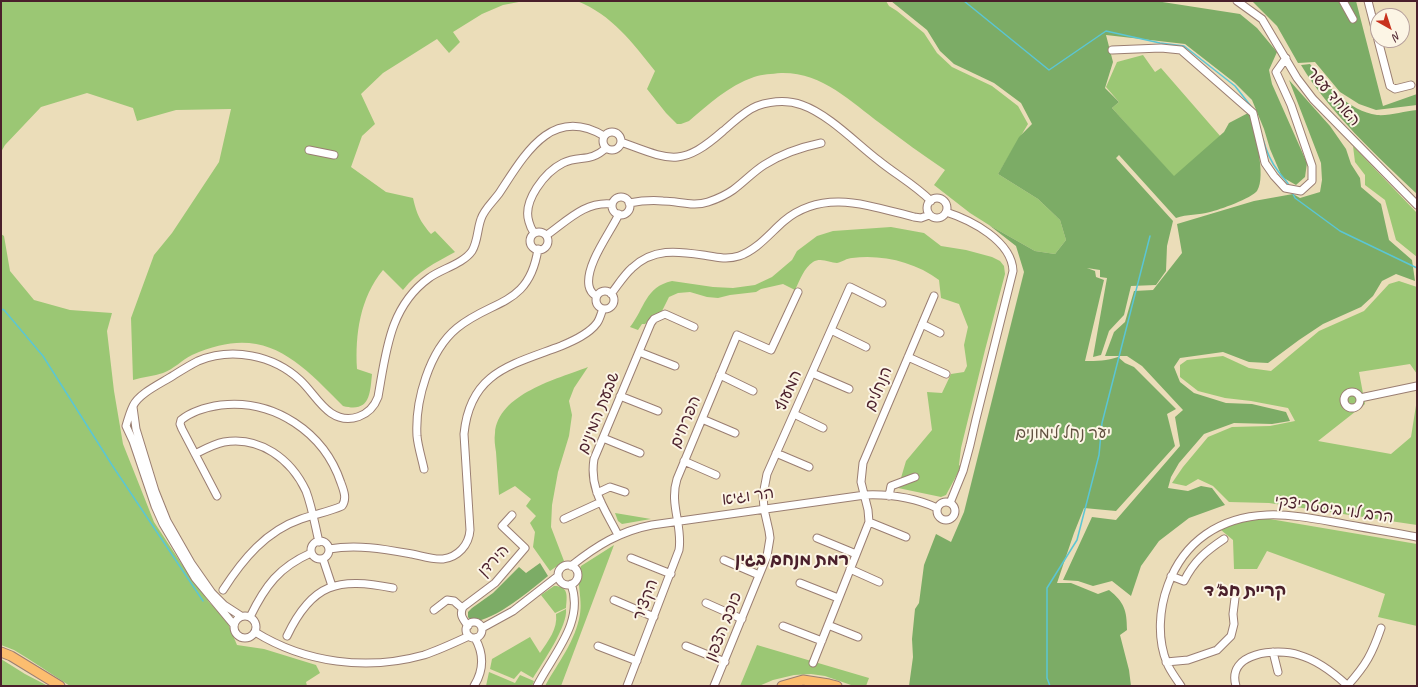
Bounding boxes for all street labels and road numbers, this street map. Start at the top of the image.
street label: האחד עשר [1302,63,1364,131]
street label: הנחלים [861,364,897,414]
street label: המעוף [771,367,807,415]
street label: שבעת המינים [574,369,624,457]
street label: הפרחים [666,393,706,451]
street label: הר וגיא [721,484,775,510]
street label: הרב לוי ביסטריצקי [1273,492,1395,528]
street label: הירדן [474,541,514,581]
street label: הקציר [629,577,663,623]
street label: כוכב הצפון [701,589,747,665]

